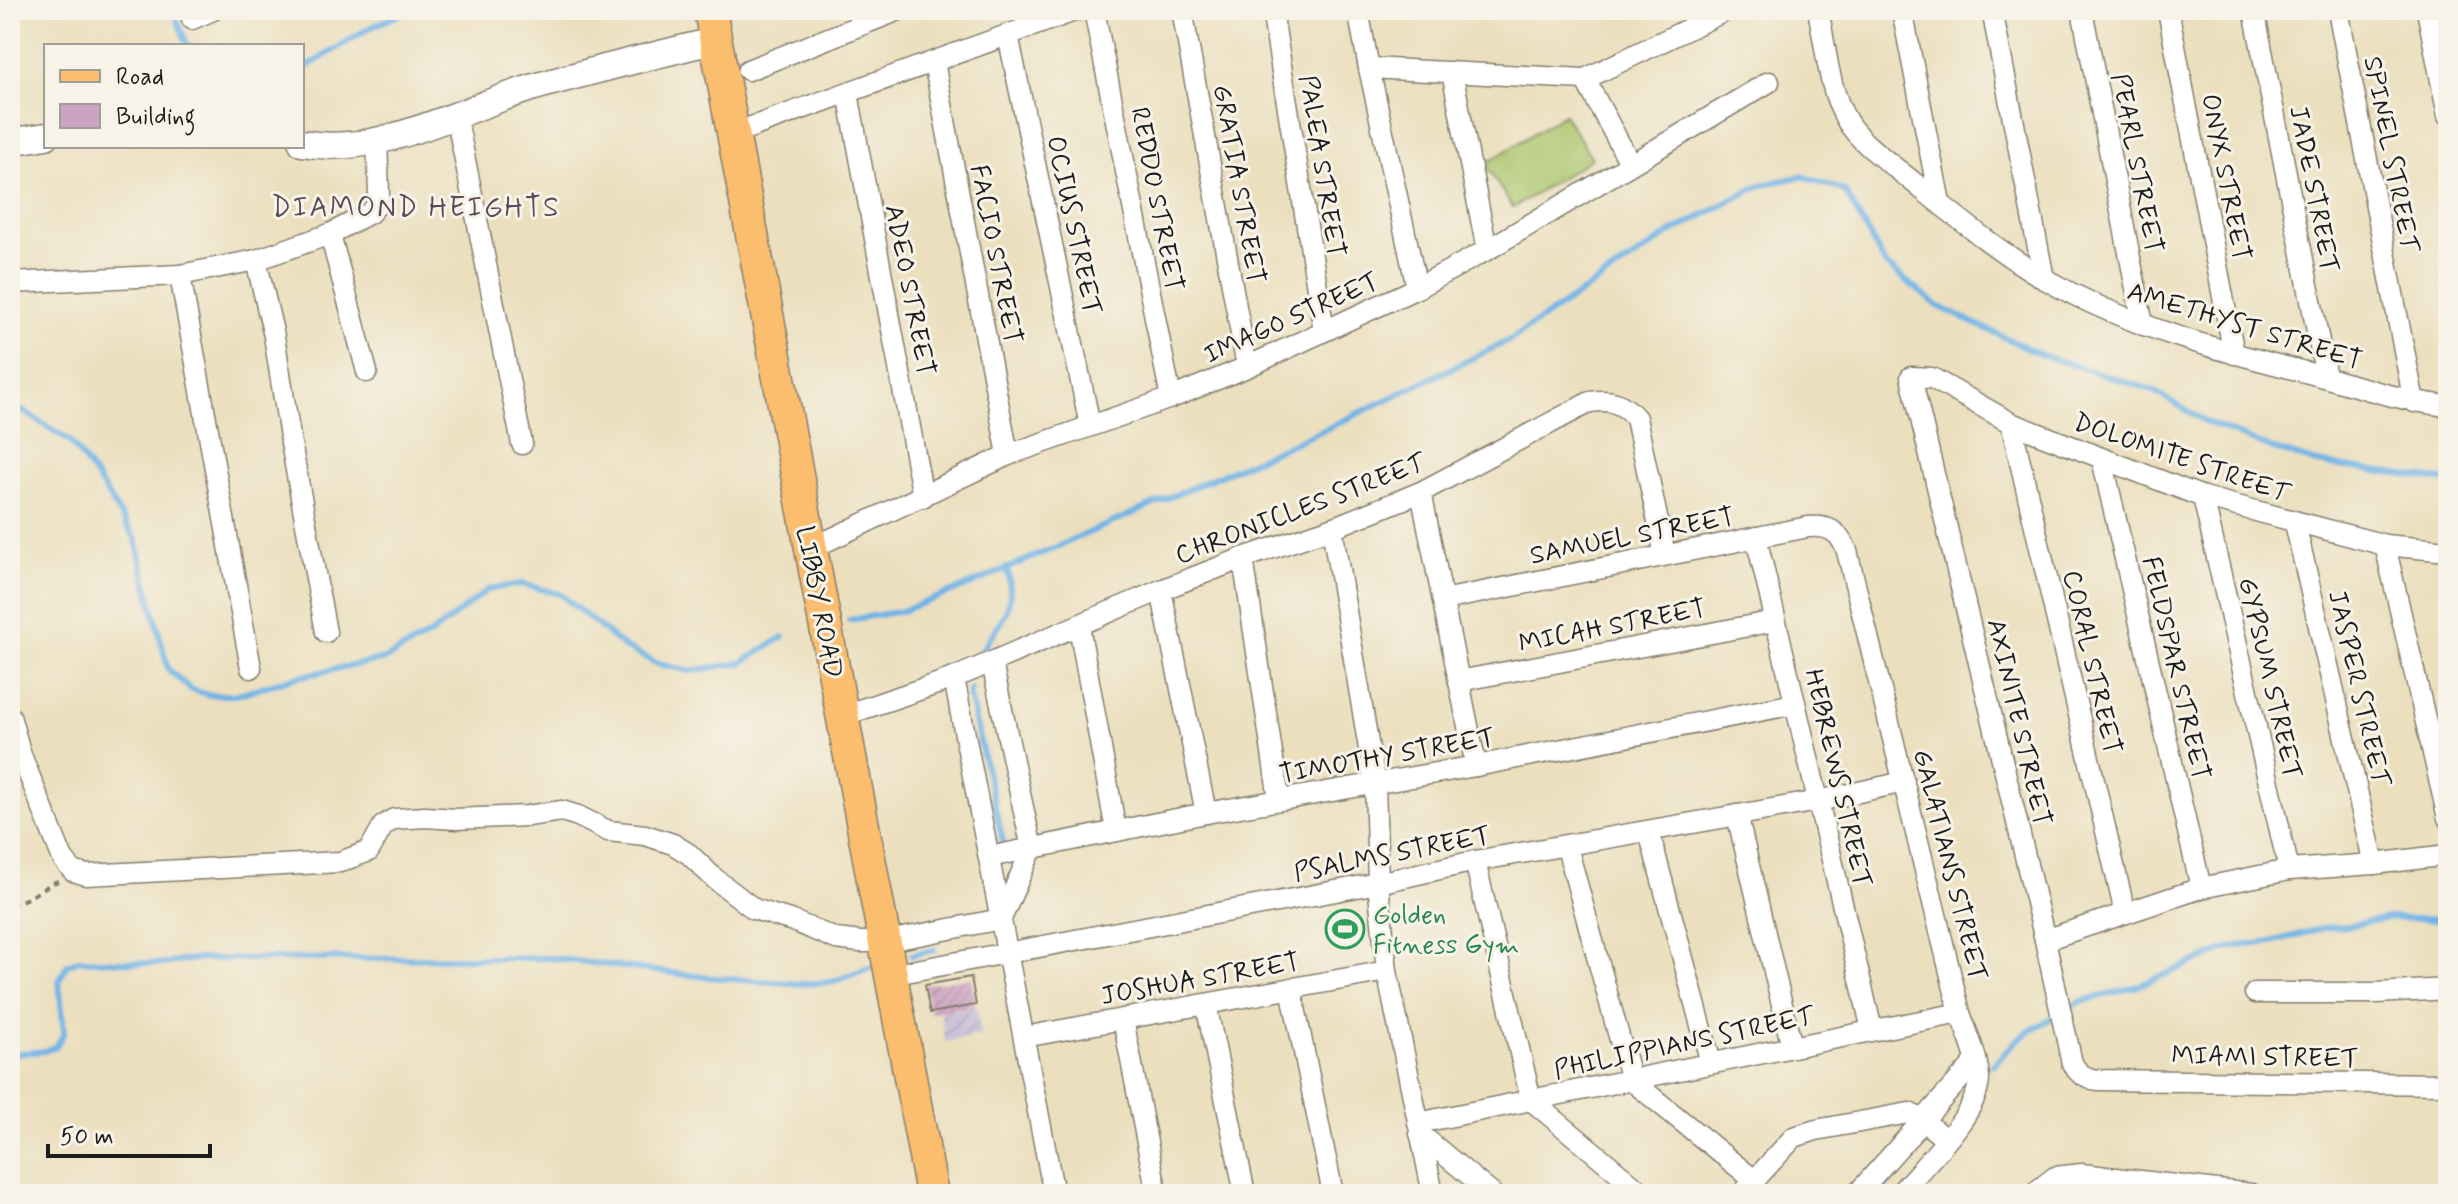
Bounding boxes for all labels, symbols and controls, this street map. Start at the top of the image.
legend [44,44,304,148]
street label: SPINEL STREET [2354,54,2426,256]
text: Road [116,62,164,93]
street label: PEARL STREET [2102,71,2170,256]
street label: PALEA STREET [1290,73,1352,260]
street label: GRATIA STREET [1204,82,1272,287]
street label: ONYX STREET [2192,91,2258,264]
text: Building [116,102,196,136]
street label: JADE STREET [2280,103,2346,276]
street label: REDDO STREET [1122,105,1191,294]
street label: OCIUS STREET [1037,133,1109,318]
street label: FACIO STREET [961,162,1029,347]
district label: DIAMOND HEIGHTS [271,190,561,227]
street label: ADEO STREET [876,202,942,379]
street label: IMAGO STREET [1199,265,1385,373]
street label: AMETHYST STREET [2123,275,2366,379]
street label: DOLOMITE STREET [2069,406,2295,512]
street label: CHRONICLES STREET [1171,446,1432,573]
street label: SAMUEL STREET [1527,500,1738,573]
street label: LIBBY ROAD [787,523,849,681]
street label: FELDSPAR STREET [2133,553,2217,784]
street label: CORAL STREET [2053,567,2129,758]
street label: GYPSUM STREET [2229,574,2309,783]
street label: JASPER STREET [2319,587,2397,791]
street label: MICAH STREET [1516,592,1709,662]
street label: AXINITE STREET [1978,616,2058,829]
street label: HEBREWS STREET [1795,666,1879,891]
street label: TIMOTHY STREET [1277,721,1498,793]
street label: GALATIANS STREET [1904,746,1994,985]
street label: PSALMS STREET [1291,819,1494,891]
place label: Golden Fitness Gym [1373,899,1519,963]
sports icon: Golden Fitness Gym [1324,908,1366,950]
street label: JOSHUA STREET [1098,946,1302,1014]
street label: PHILIPPIANS STREET [1551,999,1819,1088]
street label: MIAMI STREET [2171,1039,2359,1077]
scale bar [48,1108,210,1158]
text: 50 m [60,1122,114,1153]

